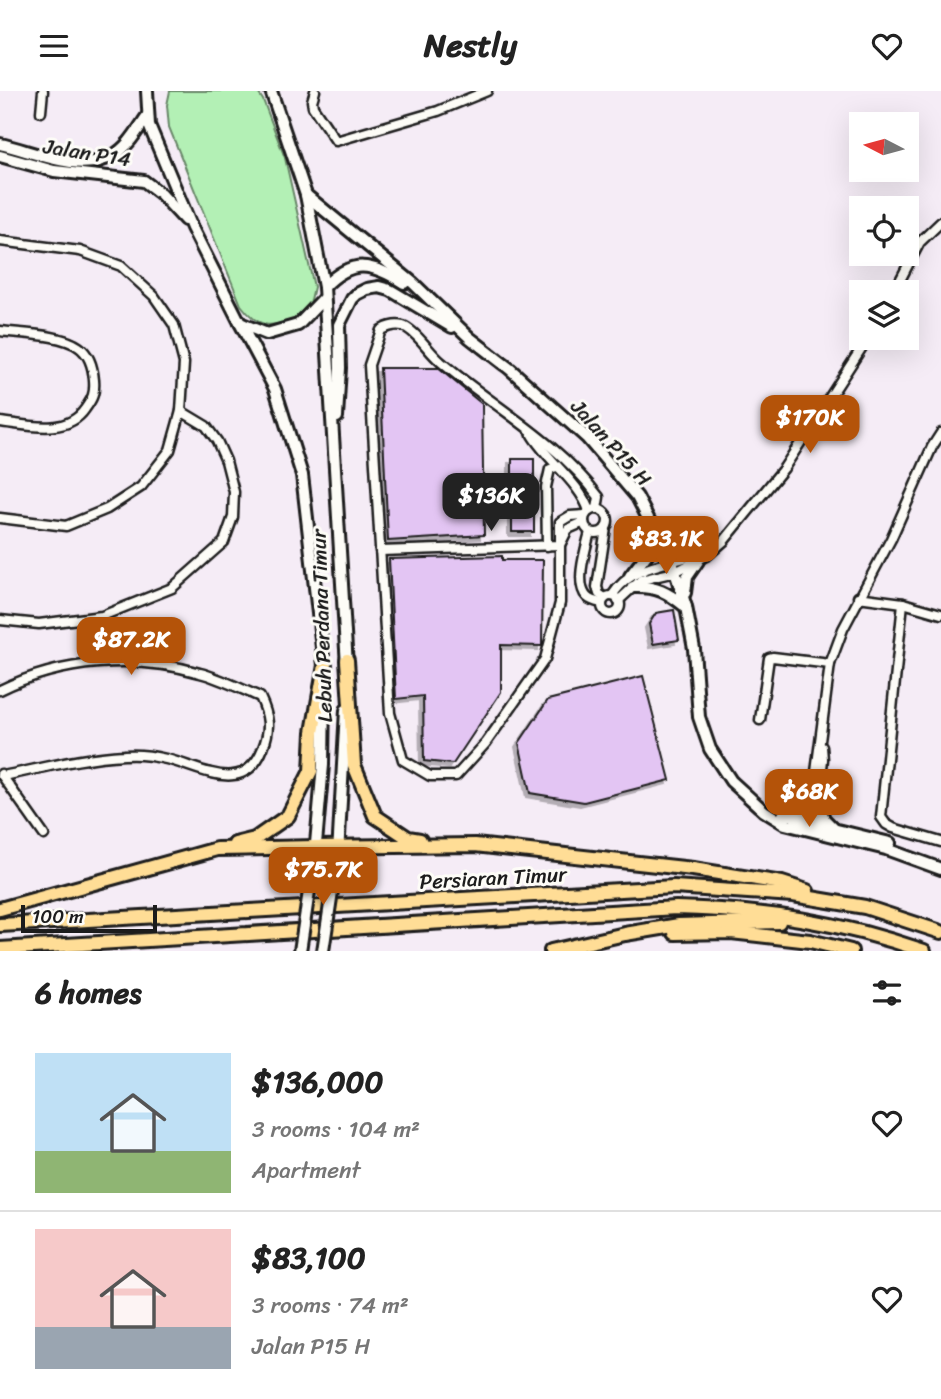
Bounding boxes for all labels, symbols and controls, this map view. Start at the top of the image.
text: Nestly [424,17,517,74]
icon: menu [35,27,73,65]
icon: heart [868,27,906,65]
north arrow [849,112,919,182]
map controls [849,112,919,350]
street label: Jalan P14 [39,127,134,179]
button: locate [849,196,919,266]
button: layers [849,280,919,350]
street label: Jalan P15 H [560,389,661,496]
pin: $170K [761,395,859,455]
text: $170K [777,397,844,438]
pin: $136K [442,473,540,533]
text: $136K [458,475,524,516]
pin: $83.1K [609,517,723,576]
text: $83.1K [630,518,702,559]
street label: Lebuh Perdana Timur [300,527,344,723]
pin: $87.2K [74,617,188,677]
text: $87.2K [93,619,169,660]
pin: $68K [768,769,850,829]
text: $68K [781,771,837,812]
pin: $75.7K [266,847,380,907]
text: $75.7K [285,849,361,890]
street label: Persiaran Timur [418,855,569,901]
text: 100 m [32,900,84,933]
scale bar [21,902,158,934]
text: 6 homes [35,966,142,1020]
icon: filters [868,974,906,1012]
text: $136,000 [252,1055,384,1109]
icon: home [91,1081,175,1165]
icon: heart [868,1104,906,1142]
text: 3 rooms · 104 m² [252,1109,420,1150]
text: Apartment [252,1150,361,1191]
text: $83,100 [252,1231,366,1285]
icon: home [91,1257,175,1341]
icon: heart [868,1280,906,1318]
text: 3 rooms · 74 m² [252,1285,409,1326]
text: Jalan P15 H [252,1326,371,1367]

